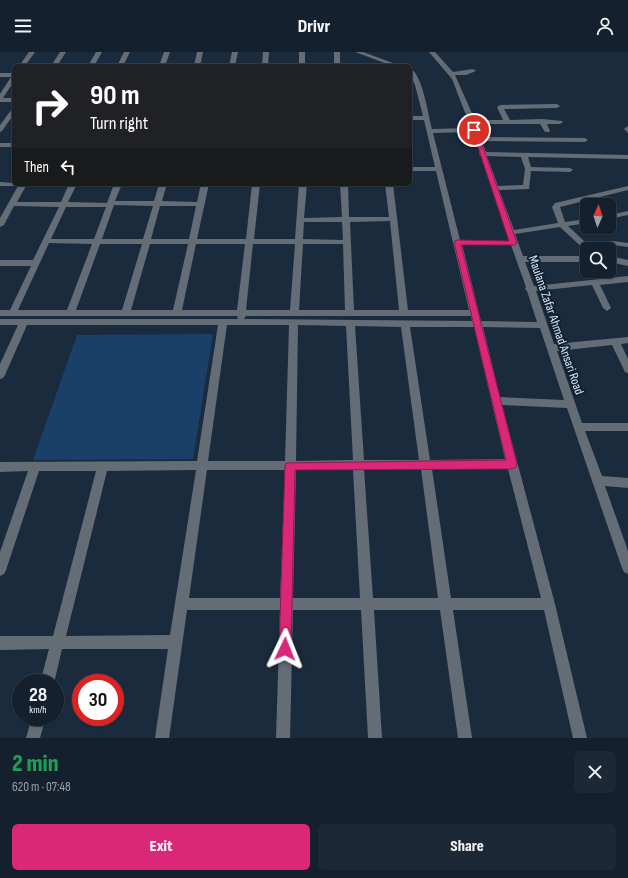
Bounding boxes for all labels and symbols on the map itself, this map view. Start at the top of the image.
pin [457,113,491,147]
north arrow [580,198,616,234]
street label: Maulana Zafar Ahmad Ansari Road [525,253,587,397]
position arrow [264,628,306,670]
speed limit sign: 30 [72,674,124,726]

